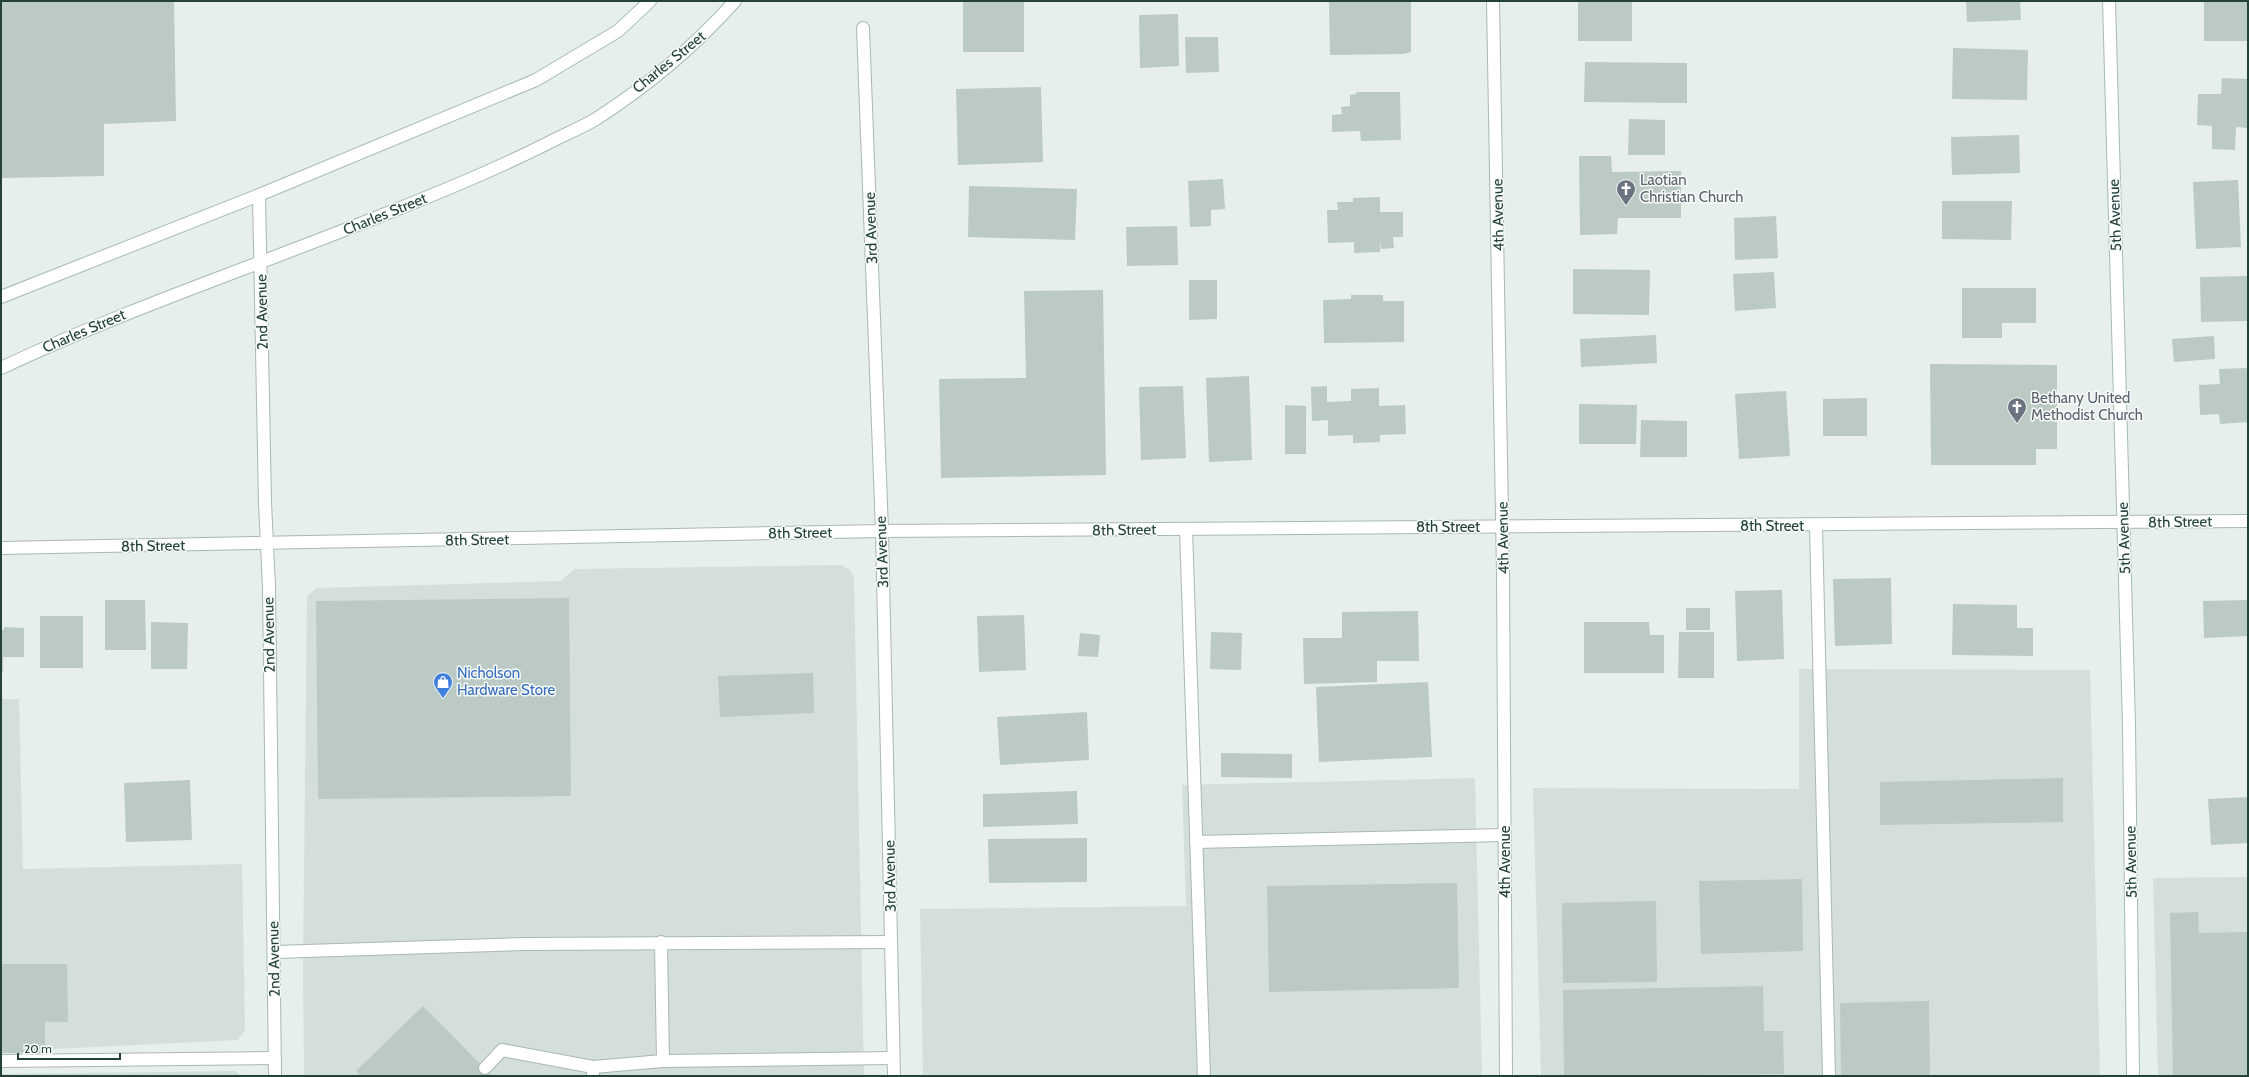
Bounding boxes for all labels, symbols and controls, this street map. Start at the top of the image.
street label: Charles Street [629,27,709,97]
place label: Laotian Christian Church [1640,171,1743,206]
street label: 4th Avenue [1488,178,1508,252]
church icon: Laotian Christian Church [1615,178,1637,206]
street label: 5th Avenue [2105,178,2125,251]
street label: Charles Street [341,189,429,239]
street label: 3rd Avenue [861,191,881,264]
street label: 2nd Avenue [252,274,272,350]
street label: Charles Street [40,305,128,357]
place label: Bethany United Methodist Church [2031,389,2143,424]
church icon: Bethany United Methodist Church [2006,396,2028,424]
street label: 4th Avenue [1493,501,1513,575]
street label: 5th Avenue [2114,501,2134,574]
street label: 8th Street [2148,512,2212,532]
street label: 3rd Avenue [872,515,892,588]
street label: 8th Street [1740,517,1804,535]
street label: 8th Street [1416,518,1480,536]
street label: 8th Street [1092,520,1156,540]
street label: 8th Street [768,523,832,543]
street label: 8th Street [445,530,509,550]
street label: 8th Street [121,536,185,556]
street label: 2nd Avenue [259,597,279,673]
place label: Nicholson Hardware Store [457,664,555,699]
shop icon: Nicholson Hardware Store [432,671,454,699]
street label: 4th Avenue [1496,825,1514,898]
street label: 5th Avenue [2121,825,2141,898]
street label: 3rd Avenue [880,840,900,912]
street label: 2nd Avenue [264,921,284,997]
scale bar [18,1035,120,1061]
text: 20 m [24,1041,52,1056]

